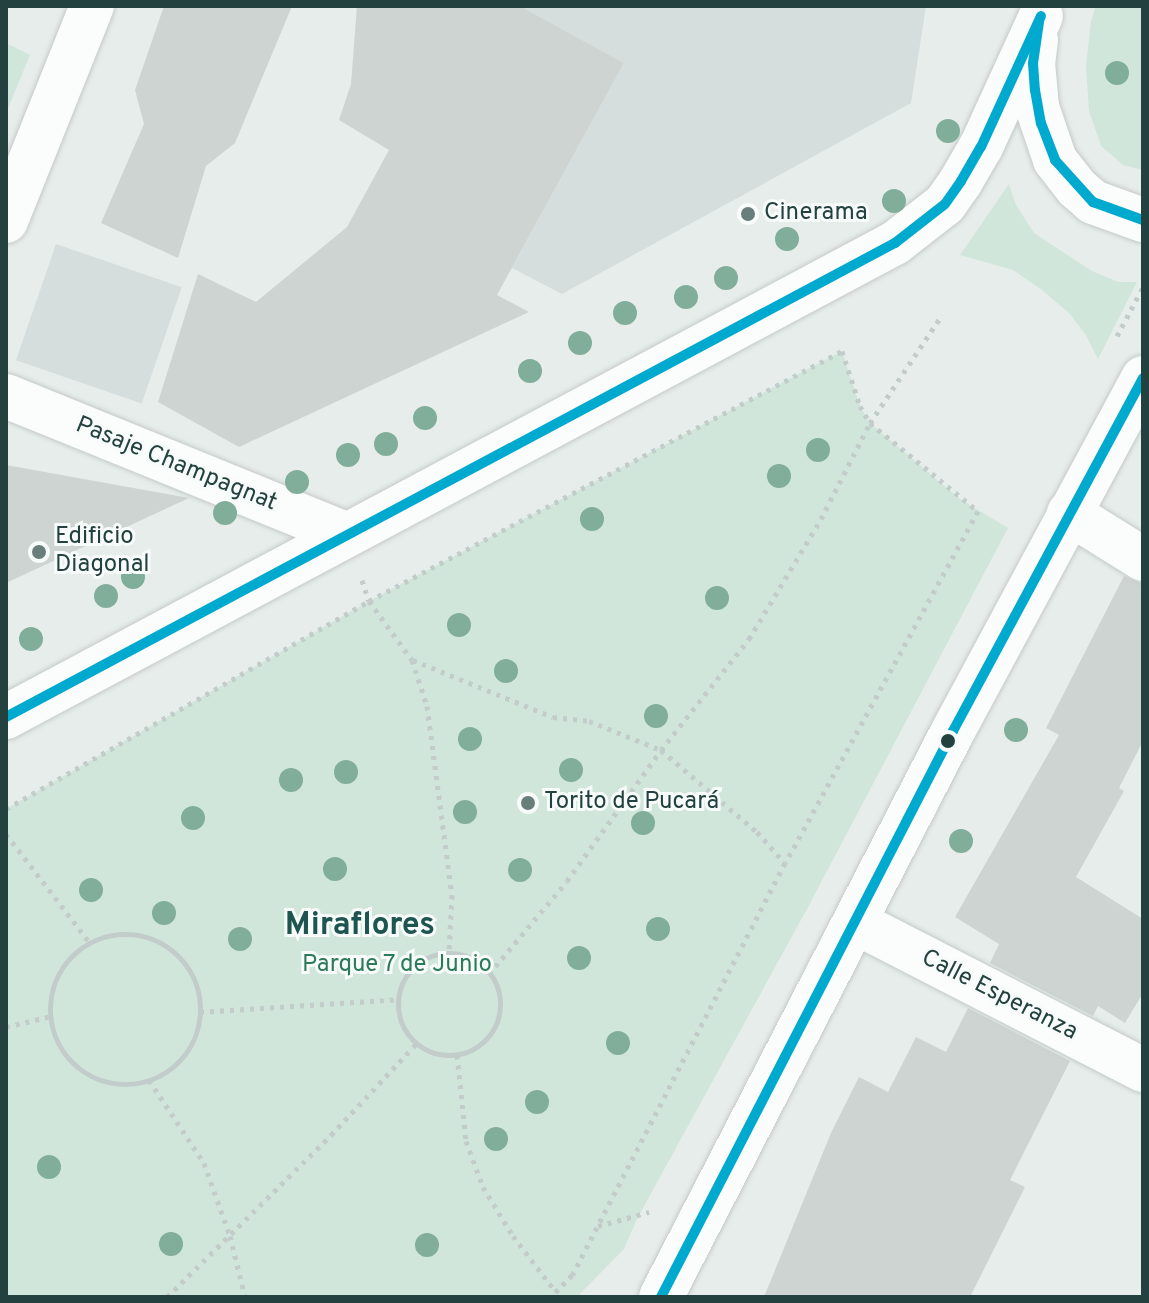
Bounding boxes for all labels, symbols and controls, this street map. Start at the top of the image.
place label: Cinerama [764,200,868,228]
marker: Cinerama [739,205,757,223]
street label: Pasaje Champagnat [71,411,281,519]
place label: Edificio Diagonal [55,524,150,580]
marker: Edificio Diagonal [30,543,48,561]
unlabelled marker [940,733,956,749]
place label: Torito de Pucará [544,789,719,817]
marker: Torito de Pucará [519,794,537,812]
district label: Miraflores [285,907,435,945]
street label: Calle Esperanza [916,944,1082,1048]
park label: Parque 7 de Junio [301,952,493,980]

